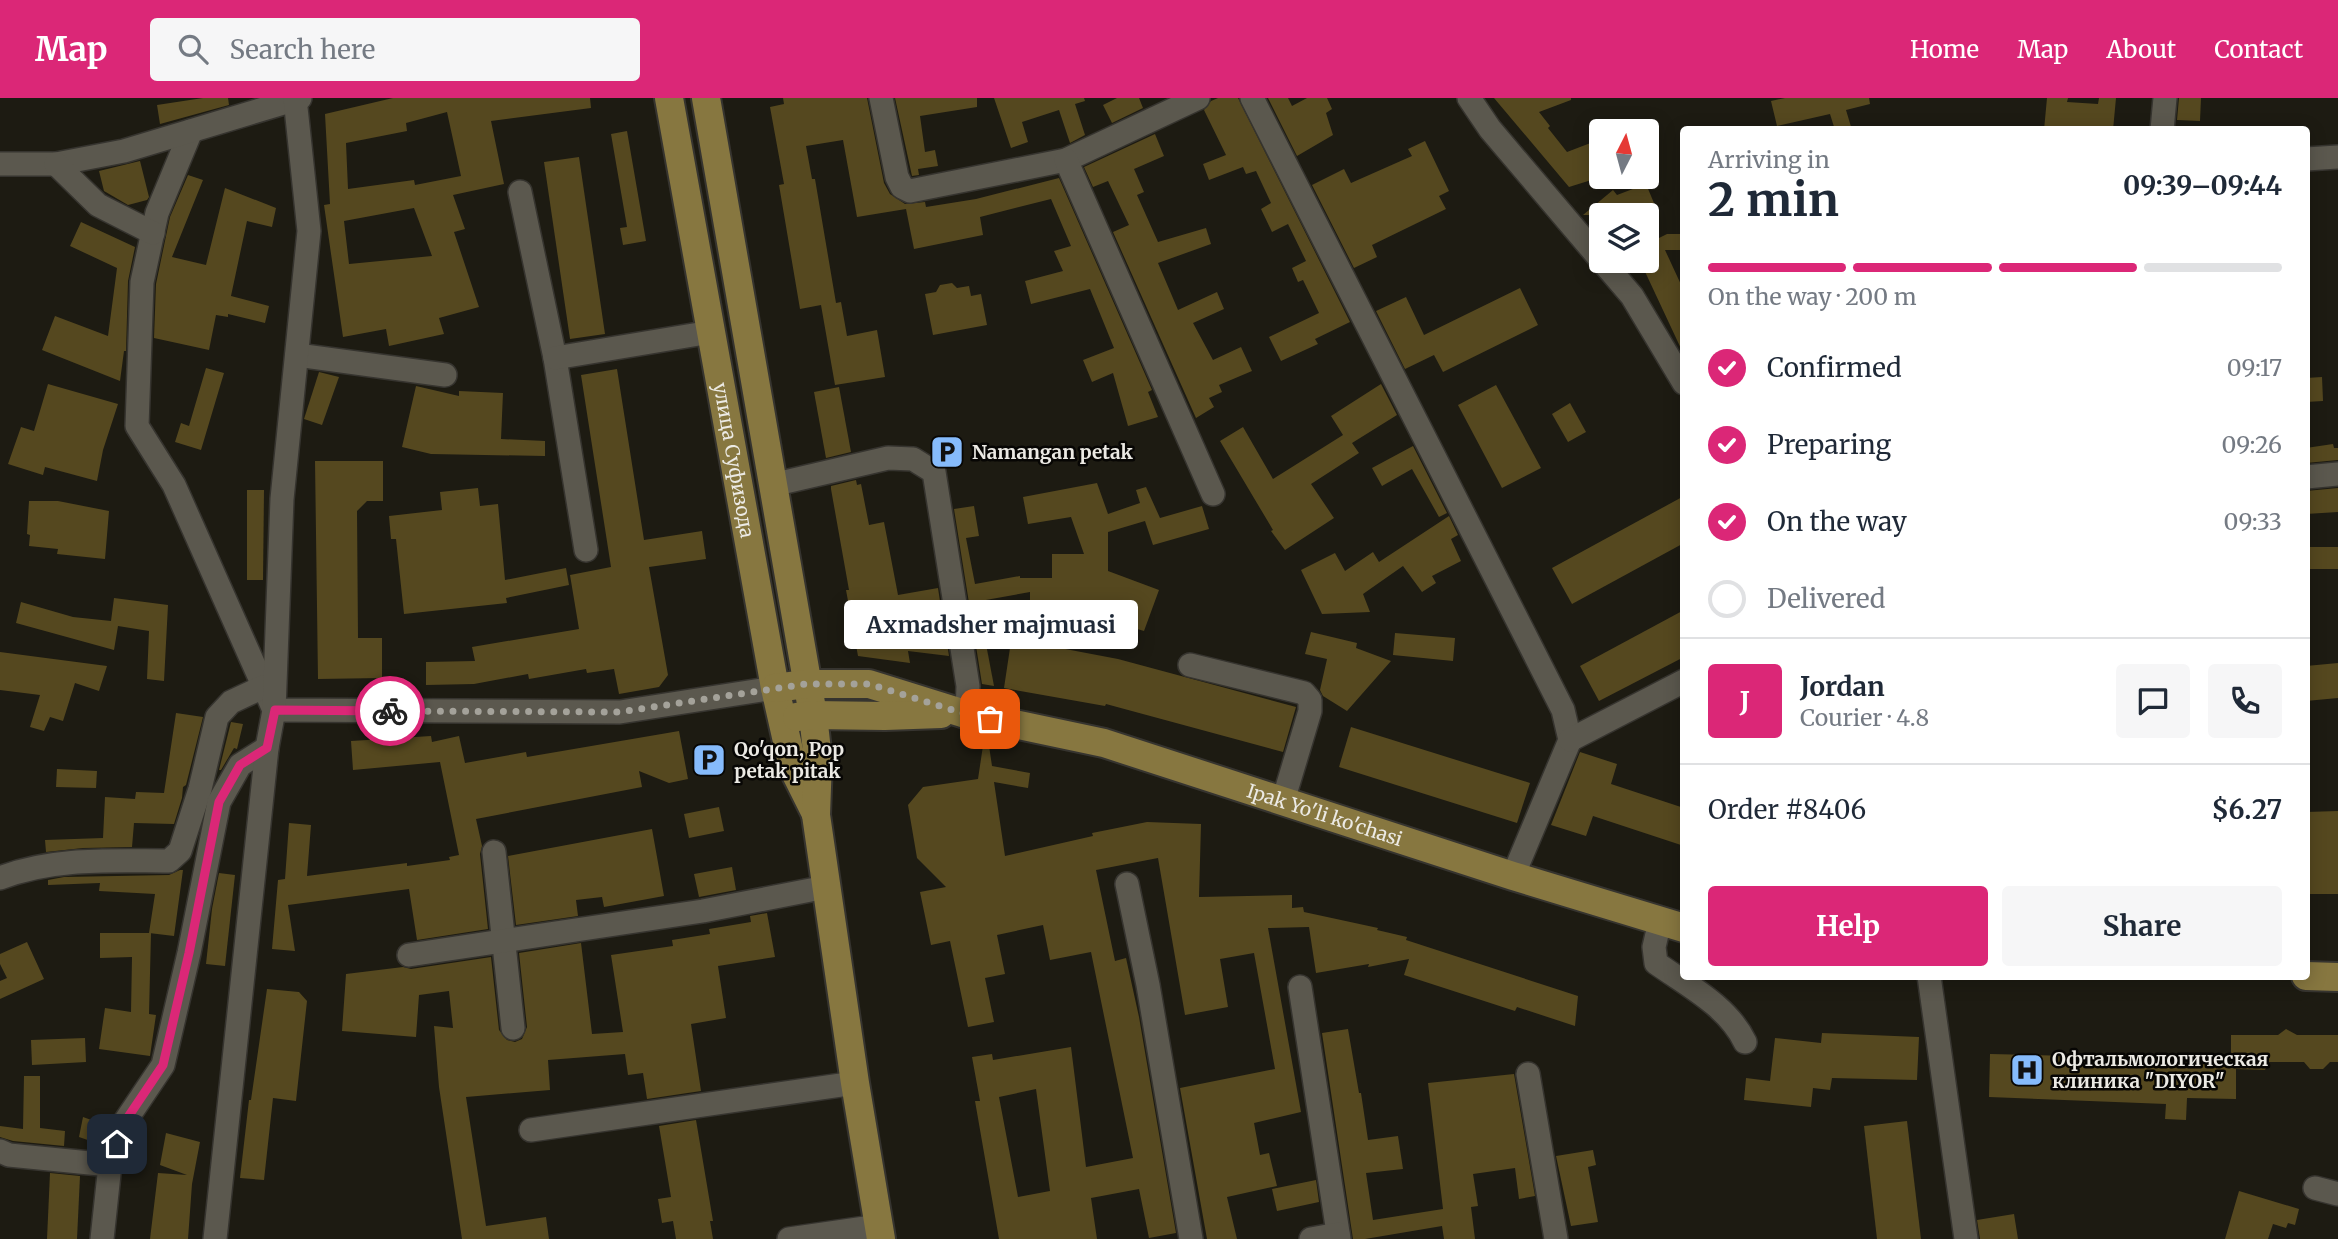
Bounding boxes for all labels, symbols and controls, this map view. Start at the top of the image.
search box [150,18,640,81]
text: Map [35,29,108,70]
icon: search [174,30,212,68]
text: Search here [230,33,375,66]
text: Home [1910,34,1979,65]
text: Map [2017,34,2068,65]
text: About [2106,34,2176,65]
text: Contact [2214,34,2303,65]
north arrow [1589,119,1659,189]
map controls [1589,119,1659,273]
text: Arriving in [1708,145,1830,174]
text: 09:39–09:44 [2123,169,2282,202]
text: 2 min [1708,171,1839,229]
button: layers [1589,203,1659,273]
text: On the way · 200 m [1708,282,1917,311]
icon: check [1708,349,1746,387]
text: Confirmed [1767,351,1902,384]
text: 09:17 [2227,353,2282,382]
street label: улица Суфизода [708,381,760,540]
icon: check [1708,426,1746,464]
text: Preparing [1767,428,1891,461]
text: 09:26 [2221,430,2282,459]
parking icon: Namangan petak [928,433,966,471]
place label: Namangan petak [972,440,1134,464]
icon: check [1708,503,1746,541]
text: On the way [1767,505,1907,538]
text: 09:33 [2224,507,2282,536]
text: Delivered [1767,582,1886,615]
callout: Axmadsher majmuasi [843,600,1137,649]
text: Axmadsher majmuasi [866,610,1116,639]
button: chat [2116,664,2190,738]
button: phone [2208,664,2282,738]
text: Jordan [1800,670,1885,703]
courier [355,676,425,746]
text: J [1740,685,1750,718]
pin [960,689,1020,749]
icon: bike [371,692,409,730]
icon: bag [971,700,1009,738]
text: Courier · 4.8 [1800,703,1929,732]
place label: Qo'qon, Pop petak pitak [734,737,844,783]
parking icon: Qo'qon, Pop petak pitak [690,741,728,779]
street label: Ipak Yo'li ko'chasi [1244,778,1406,851]
text: Order #8406 [1708,793,1866,826]
text: $6.27 [2212,793,2282,826]
button: Help [1708,886,1988,966]
button: Share [2002,886,2282,966]
place label: Офтальмологическая клиника "DIYOR" [2052,1047,2269,1093]
hospital icon: Офтальмологическая клиника "DIYOR" [2008,1051,2046,1089]
pin [87,1114,147,1174]
icon: home [98,1125,136,1163]

